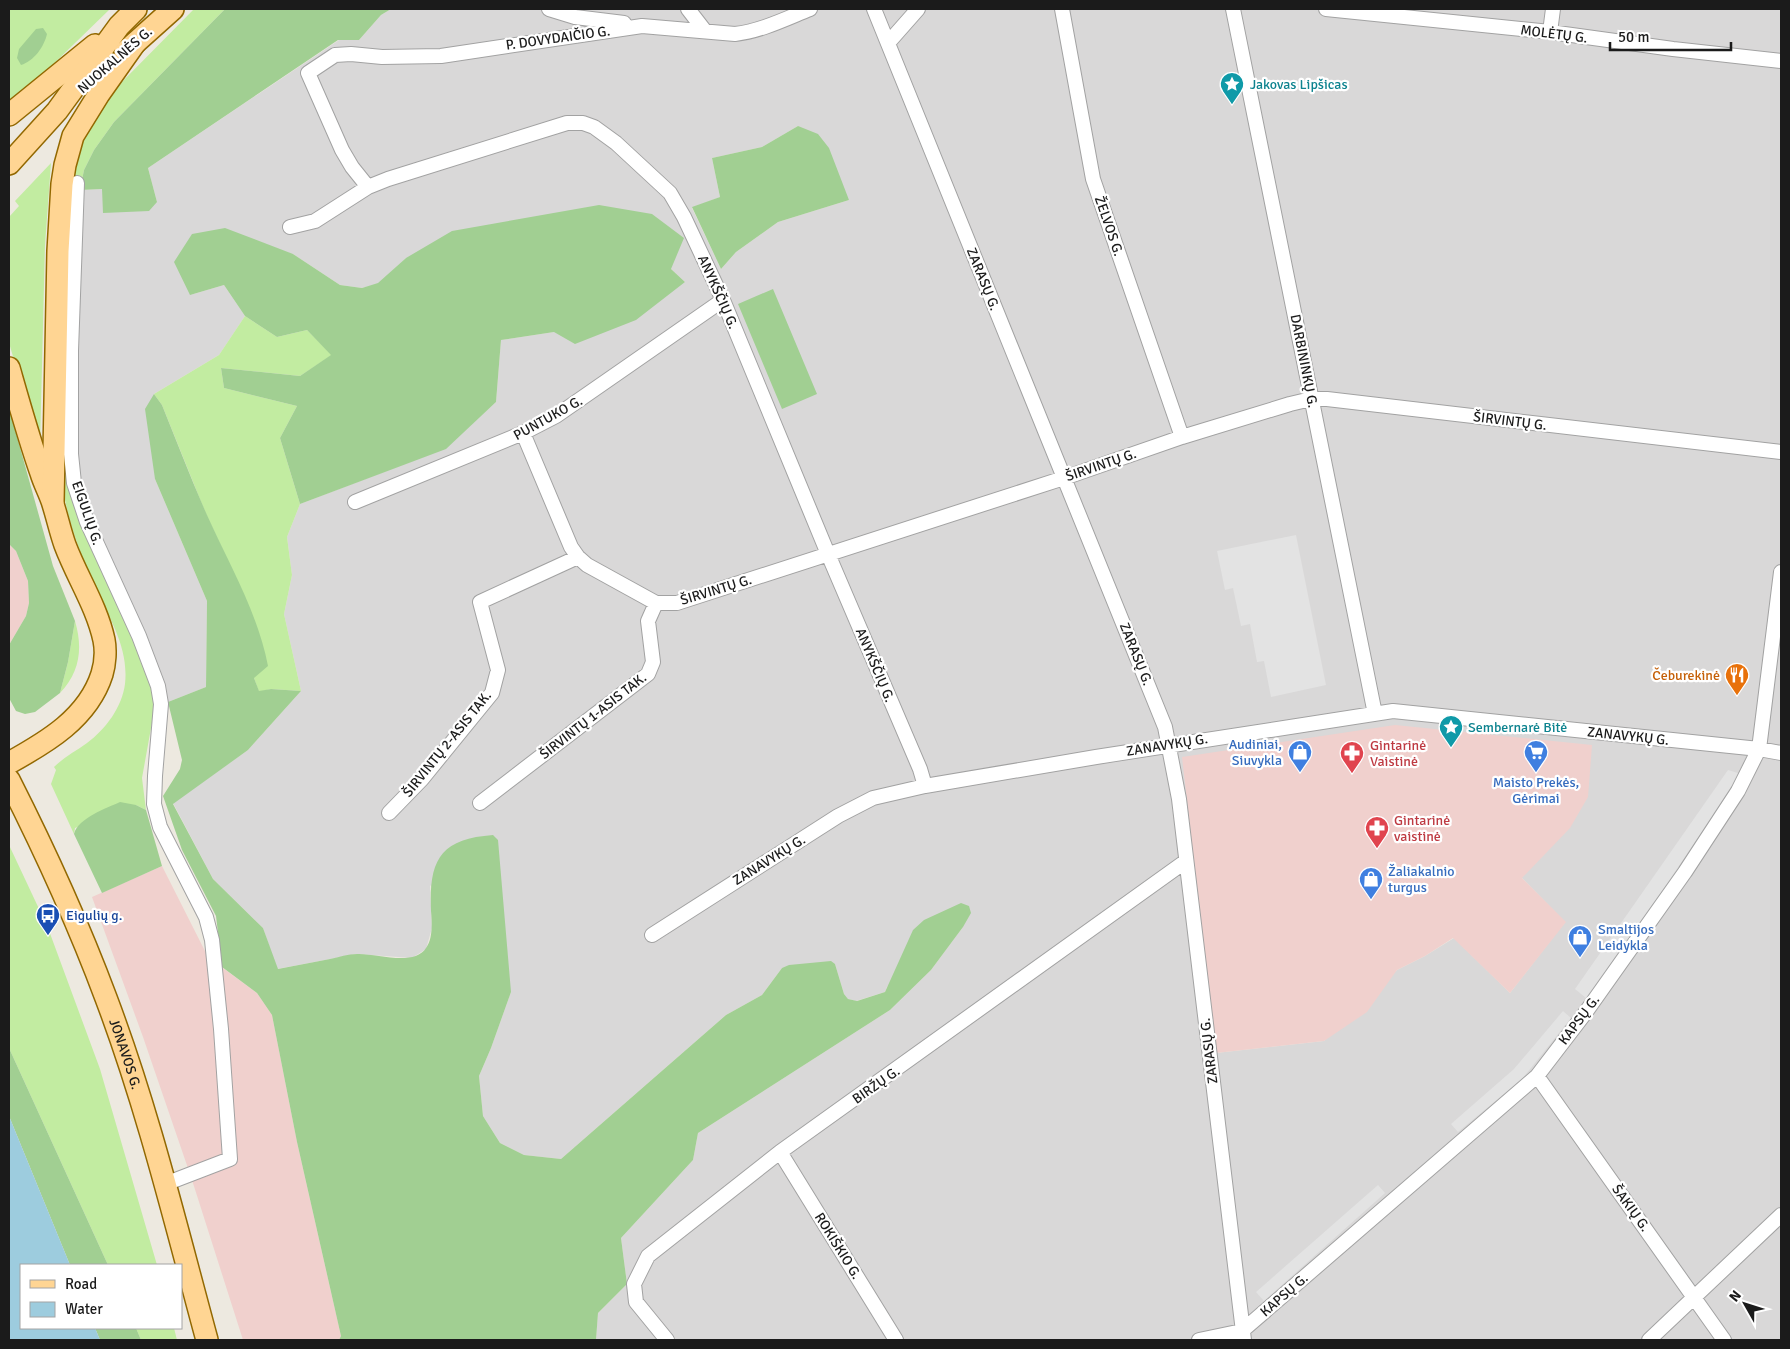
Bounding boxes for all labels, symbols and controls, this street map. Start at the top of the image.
scale bar [1610,20,1731,52]
street label: MOLĖTŲ G. [1519,21,1589,47]
street label: P. DOVYDAIČIO G. [505,22,611,54]
street label: NUOKALNĖS G. [74,23,156,97]
text: 50 m [1618,28,1649,46]
place icon: Jakovas Lipšicas [1219,71,1245,105]
place label: Jakovas Lipšicas [1250,76,1348,93]
street label: ŽELVOS G. [1091,194,1127,258]
street label: ZARASŲ G. [963,245,1003,313]
street label: ANYKŠČIŲ G. [694,253,742,331]
street label: DARBININKŲ G. [1287,313,1321,409]
street label: PUNTUKO G. [511,392,585,444]
street label: ŠIRVINTŲ G. [1472,408,1548,434]
street label: ŠIRVINTŲ G. [1063,445,1139,485]
street label: EIGULIŲ G. [68,479,106,547]
street label: ŠIRVINTŲ G. [678,571,754,609]
street label: ZARASŲ G. [1116,620,1156,688]
street label: ANYKŠČIŲ G. [852,625,898,705]
restaurant icon: Čeburekinė [1724,662,1750,696]
place label: Čeburekinė [1652,667,1720,684]
street label: ŠIRVINTŲ 1-ASIS TAK. [536,669,650,763]
street label: ŠIRVINTŲ 2-ASIS TAK. [399,688,495,800]
place icon: Sembernarė Bitė [1438,714,1464,748]
place label: Sembernarė Bitė [1468,719,1567,736]
street label: ZANAVYKŲ G. [1586,723,1670,749]
street label: ZANAVYKŲ G. [1125,730,1209,760]
place label: Audiniai, Siuvykla [1229,736,1282,769]
place label: Gintarinė Vaistinė [1370,737,1426,770]
shop icon: Audiniai, Siuvykla [1287,739,1313,773]
supermarket icon: Maisto Prekės, Gėrimai [1523,739,1549,773]
pharmacy icon: Gintarinė Vaistinė [1339,740,1365,774]
place label: Maisto Prekės, Gėrimai [1493,774,1579,807]
place label: Gintarinė vaistinė [1394,812,1450,845]
pharmacy icon: Gintarinė vaistinė [1364,815,1390,849]
street label: ZANAVYKŲ G. [730,831,808,889]
place label: Žaliakalnio turgus [1388,863,1455,896]
shop icon: Žaliakalnio turgus [1358,866,1384,900]
bus stop icon: Eigulių g. [35,902,61,936]
place label: Eigulių g. [66,907,122,924]
place label: Smaltijos Leidykla [1598,921,1654,954]
shop icon: Smaltijos Leidykla [1567,924,1593,958]
street label: KAPSŲ G. [1555,992,1603,1048]
street label: JONAVOS G. [106,1016,145,1091]
street label: ZARASŲ G. [1197,1017,1221,1085]
street label: BIRŽŲ G. [849,1063,903,1107]
street label: ŠAKIŲ G. [1608,1181,1654,1235]
street label: ROKIŠKIO G. [811,1210,865,1282]
legend [20,1264,182,1329]
street label: KAPSŲ G. [1257,1270,1311,1320]
text: Road [65,1275,97,1293]
north arrow [1720,1279,1770,1329]
text: N [1726,1287,1745,1305]
text: Water [65,1300,103,1318]

